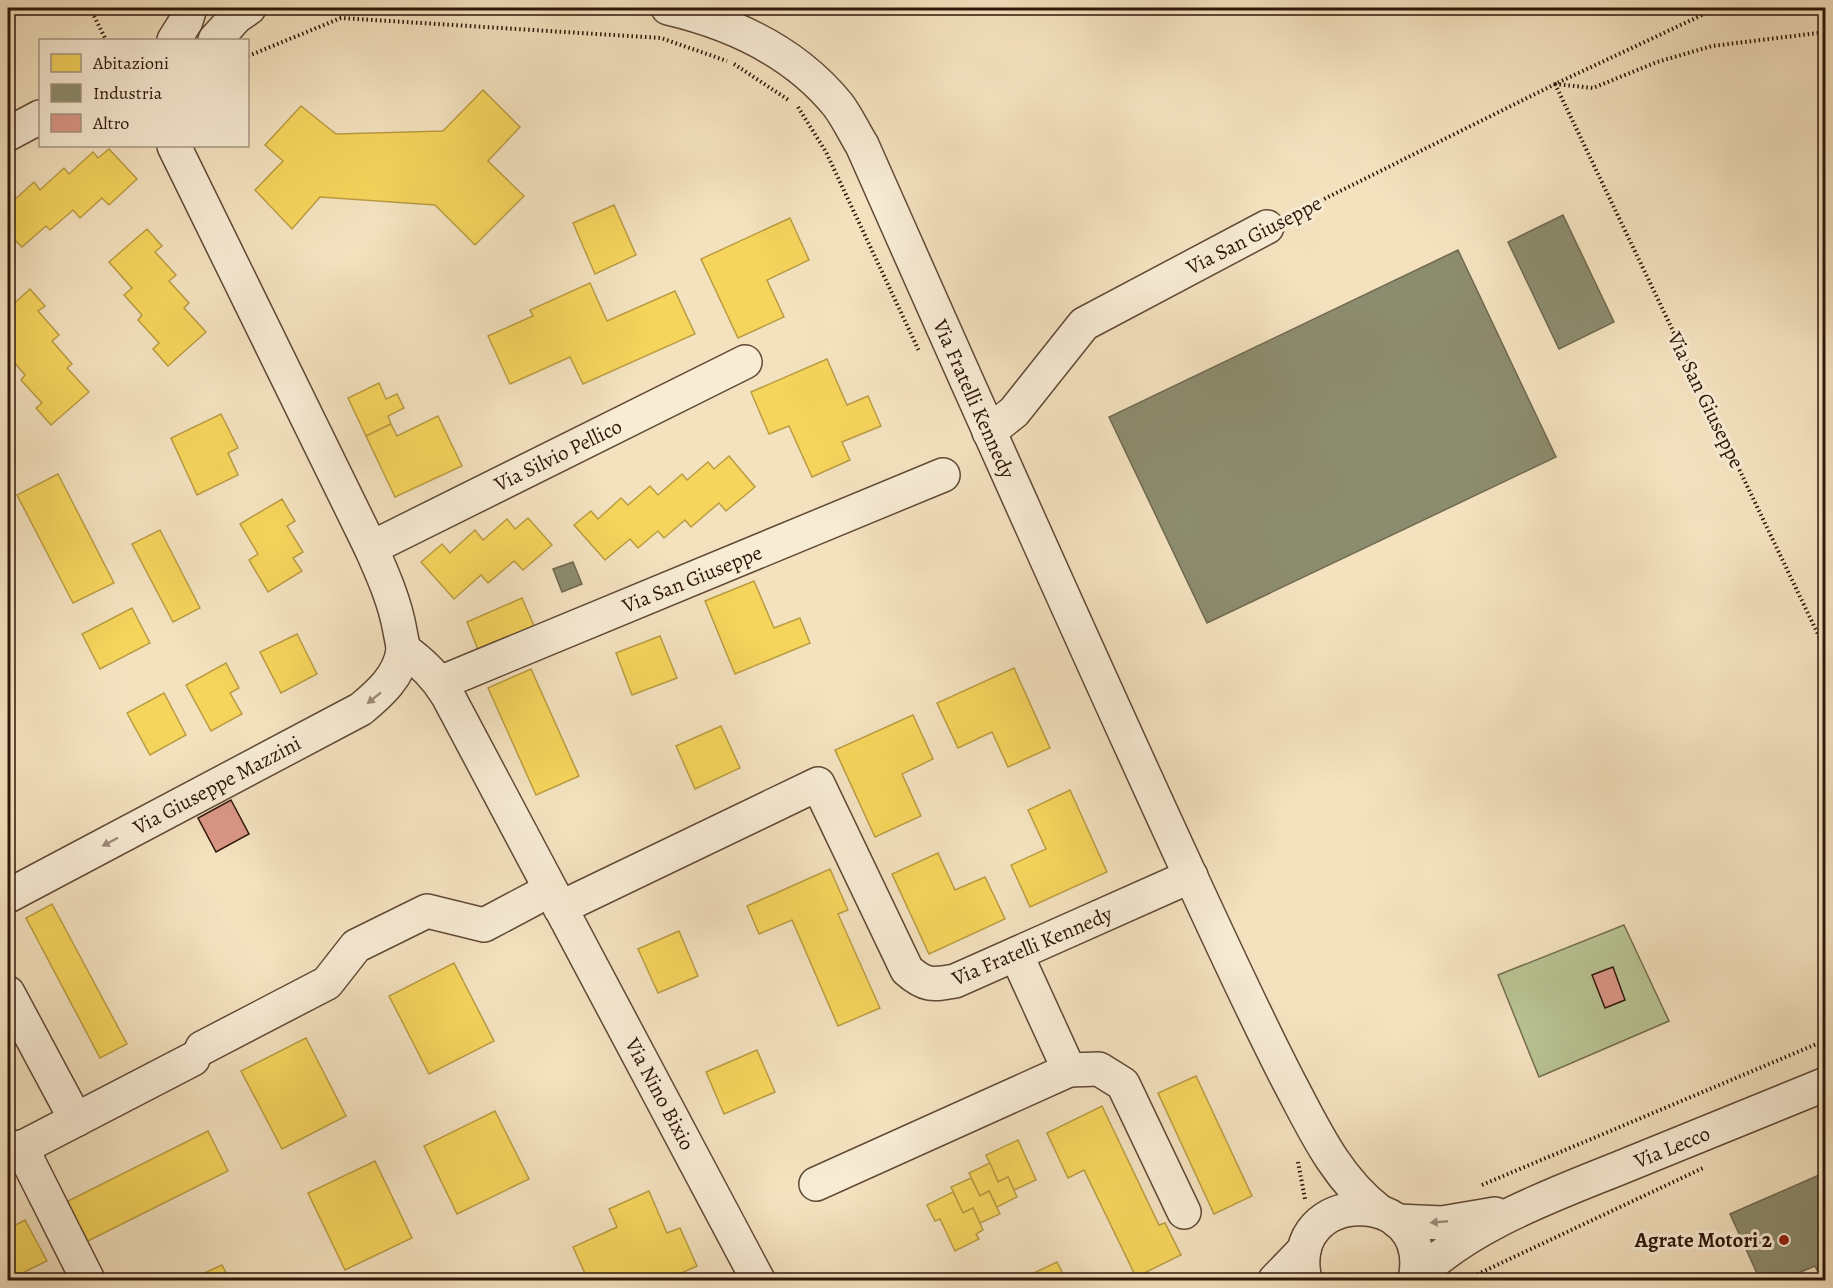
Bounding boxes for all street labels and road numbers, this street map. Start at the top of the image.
street label: Via San Giuseppe [1181,189,1326,282]
street label: Via Fratelli Kennedy [926,314,1022,484]
street label: Via San Giuseppe [1660,326,1751,473]
street label: Via Silvio Pellico [489,412,627,498]
street label: Via San Giuseppe [617,538,766,620]
street label: Via Giuseppe Mazzini [127,729,306,842]
street label: Via Fratelli Kennedy [947,899,1117,993]
street label: Via Nino Bixio [618,1032,701,1155]
street label: Via Lecco [1629,1119,1714,1175]

